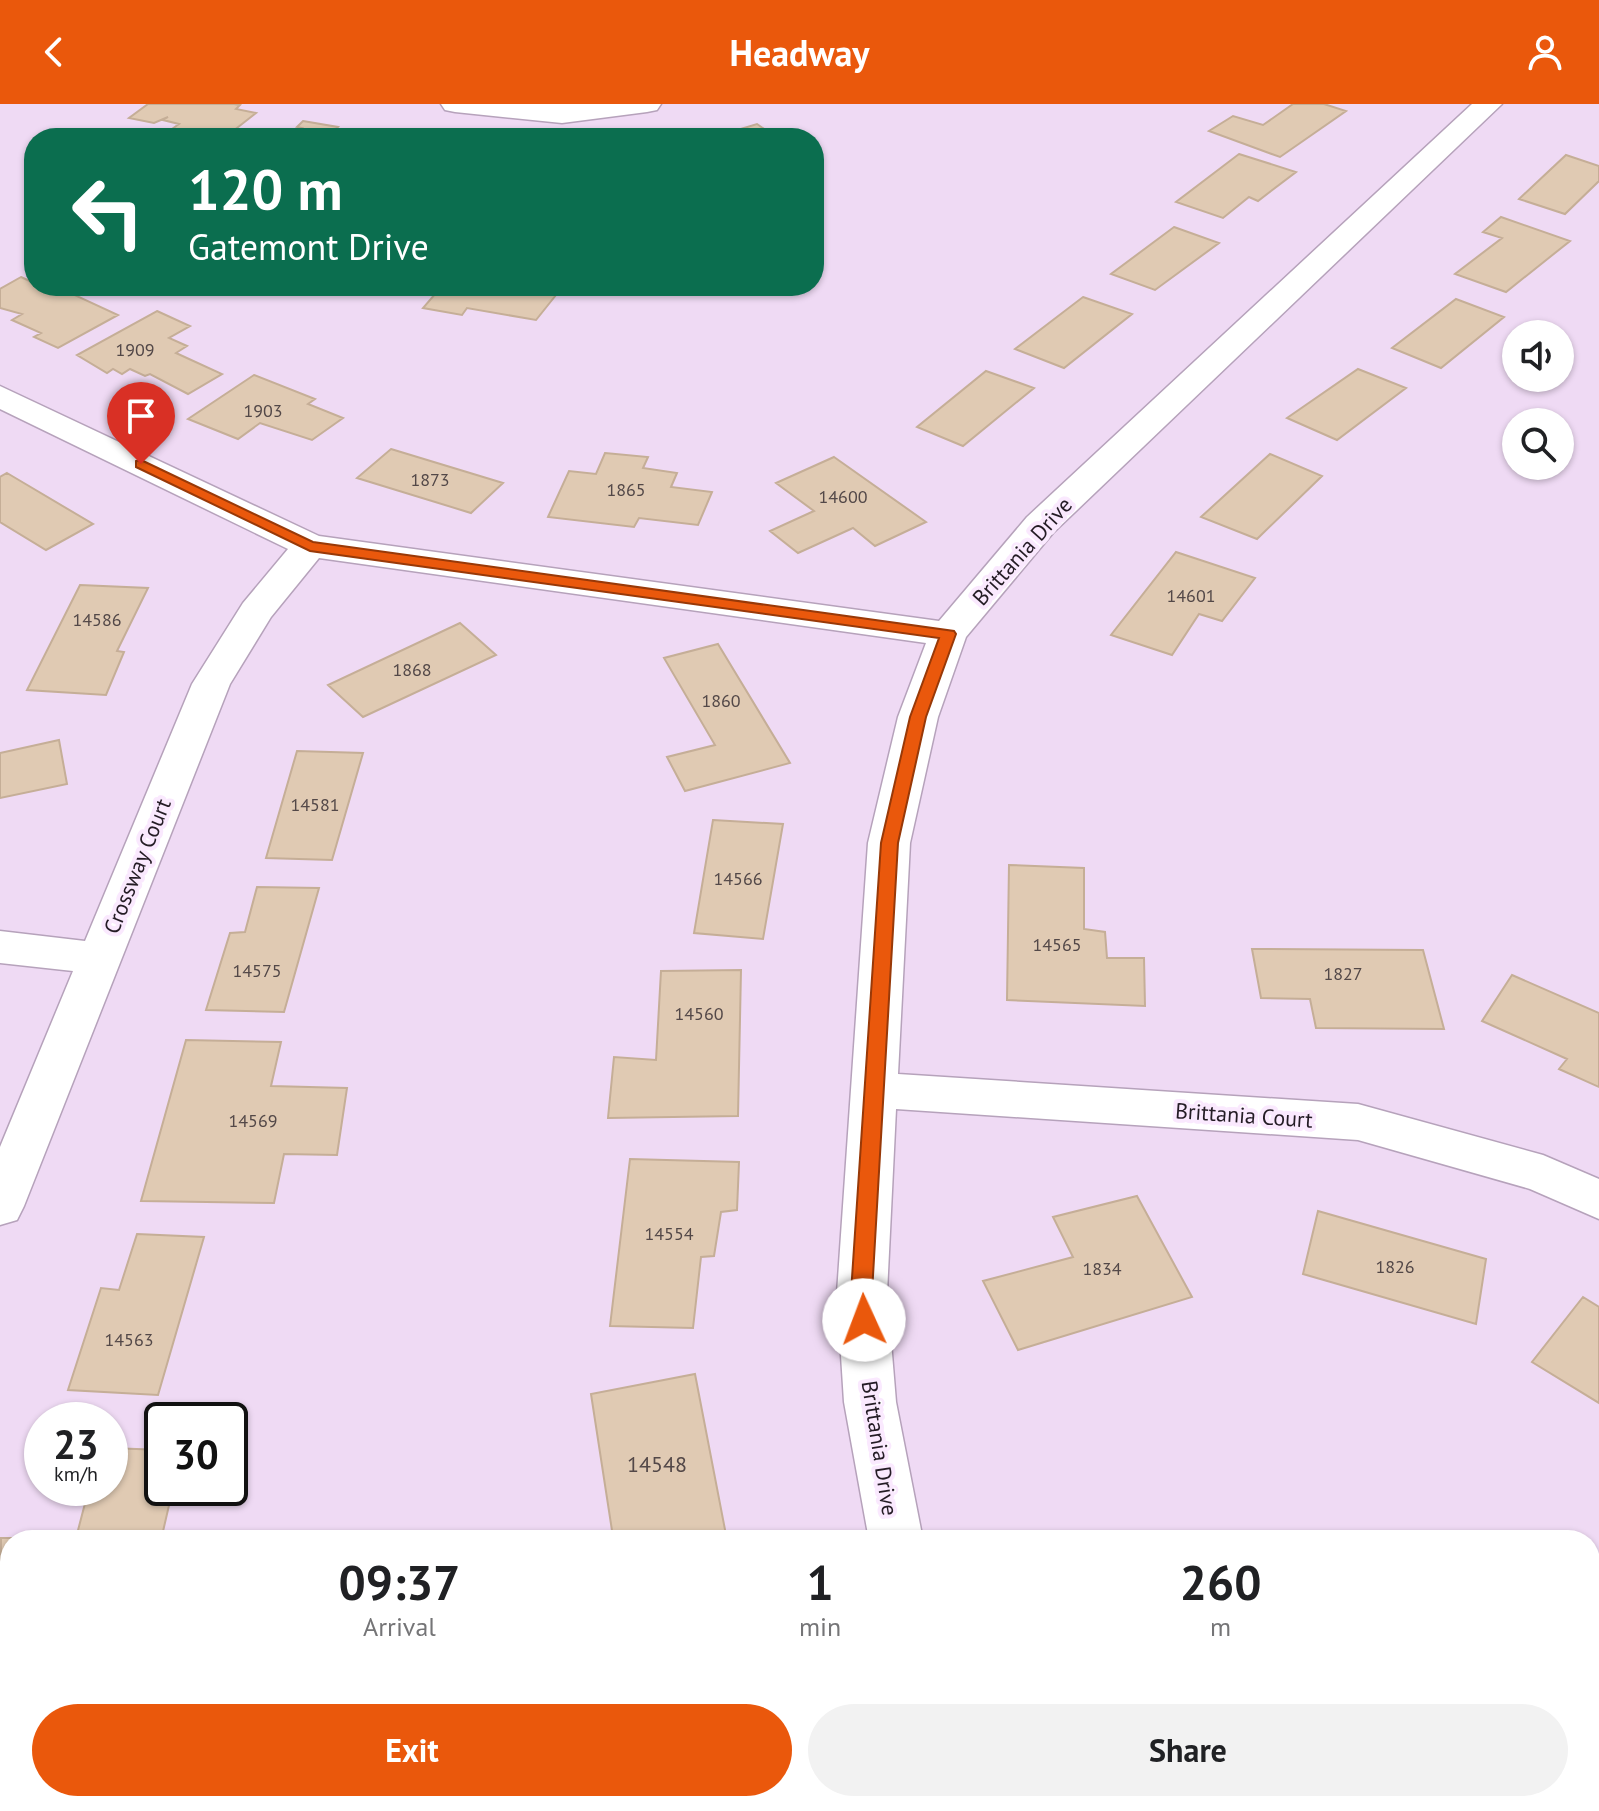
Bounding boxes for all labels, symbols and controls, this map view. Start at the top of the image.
text: Headway [729,29,870,76]
icon: back [32,30,76,74]
icon: person [1523,30,1567,74]
text: 120 m [188,153,343,225]
icon: left [56,160,160,264]
text: Gatemont Drive [188,223,429,270]
map controls [1502,320,1574,480]
button: sound [1502,320,1574,392]
house number: 1909 [115,338,155,361]
pin [107,382,175,464]
icon: arrive [119,394,163,438]
house number: 1903 [243,399,283,422]
button: search [1502,408,1574,480]
house number: 1873 [410,468,450,491]
house number: 1865 [606,478,646,501]
house number: 14600 [818,485,868,508]
street label: Brittania Drive [966,491,1078,611]
house number: 14601 [1166,584,1216,607]
house number: 14586 [72,608,122,631]
house number: 1868 [392,658,432,681]
house number: 1860 [701,689,741,712]
house number: 14581 [290,793,340,816]
street label: Crossway Court [97,794,177,938]
house number: 14566 [713,867,763,890]
house number: 14565 [1032,933,1082,956]
house number: 14575 [232,959,282,982]
house number: 1827 [1323,962,1363,985]
house number: 14560 [674,1002,724,1025]
street label: Brittania Court [1174,1096,1314,1134]
house number: 14569 [228,1109,278,1132]
house number: 14554 [644,1222,694,1245]
house number: 1826 [1375,1255,1415,1278]
house number: 1834 [1082,1257,1122,1280]
position arrow [822,1278,906,1362]
house number: 14563 [104,1328,154,1351]
street label: Brittania Drive [856,1379,904,1517]
speed limit sign: 30 [144,1402,248,1506]
text: 23 [53,1418,99,1470]
house number: 14548 [627,1450,687,1478]
text: km/h [54,1461,98,1487]
text: 09:37 [339,1551,460,1613]
text: 1 [806,1551,834,1613]
text: 260 [1180,1551,1261,1613]
text: Arrival [363,1610,436,1643]
text: min [799,1610,841,1643]
text: m [1210,1610,1231,1643]
button: Exit [32,1704,792,1796]
button: Share [808,1704,1568,1796]

